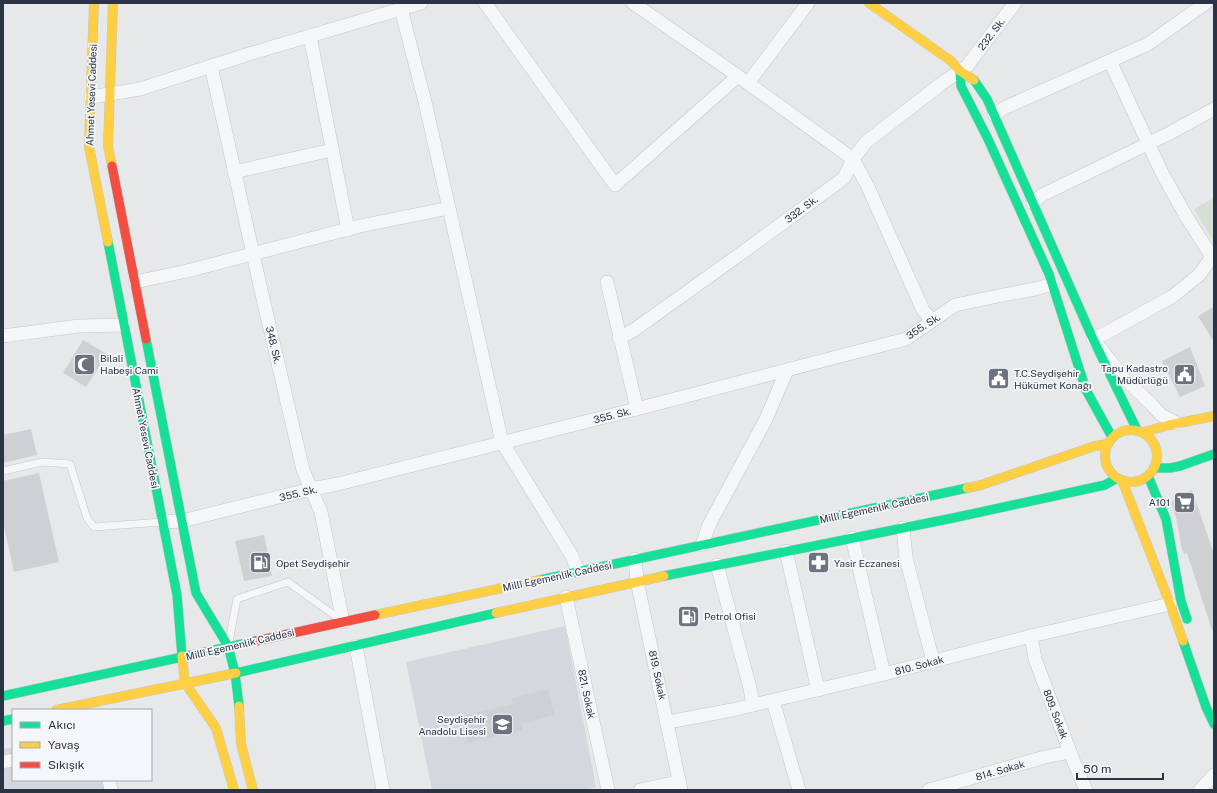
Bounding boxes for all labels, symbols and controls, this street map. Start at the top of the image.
street label: 232. Sk. [975,15,1007,53]
street label: Ahmet Yesevi Caddesi [83,44,99,146]
street label: 332. Sk. [782,193,820,225]
street label: 355. Sk. [904,311,942,341]
street label: 348. Sk. [264,325,284,365]
mosque icon: Bilali Habeşi Cami [72,351,98,377]
place label: Bilali Habeşi Cami [100,352,158,376]
public building icon: Tapu Kadastro Müdürlüğü [1171,361,1197,387]
place label: Tapu Kadastro Müdürlüğü [1101,362,1168,386]
public building icon: T.C.Seydişehir Hükümet Konağı [985,366,1011,392]
place label: T.C.Seydişehir Hükümet Konağı [1014,367,1091,391]
street label: Ahmet Yesevi Caddesi [130,387,162,489]
street label: 355. Sk. [592,405,632,425]
street label: 355. Sk. [278,483,318,503]
supermarket icon: A101 [1172,489,1198,515]
street label: Millî Egemenlik Caddesi [818,491,930,525]
place label: A101 [1149,496,1170,508]
fuel station icon: Opet Seydişehir [247,550,273,576]
pharmacy icon: Yasir Eczanesi [806,550,832,576]
place label: Opet Seydişehir [276,557,350,569]
place label: Yasir Eczanesi [834,557,900,569]
street label: Millî Egemenlik Caddesi [501,559,613,593]
fuel station icon: Petrol Ofisi [675,603,701,629]
place label: Petrol Ofisi [704,610,756,622]
street label: Millî Egemenlik Caddesi [185,626,295,662]
street label: 819. Sokak [647,649,669,701]
street label: 810. Sokak [893,653,945,677]
street label: 821. Sokak [576,668,598,720]
street label: 809. Sokak [1041,687,1071,741]
legend [12,709,152,781]
school or university icon: Seydişehir Anadolu Lisesi [489,712,515,738]
place label: Seydişehir Anadolu Lisesi [418,713,486,737]
text: Akıcı [48,718,76,732]
text: Yavaş [48,738,80,752]
scale bar [1077,755,1163,781]
street label: 814. Sokak [974,757,1026,783]
text: Sıkışık [48,758,85,772]
text: 50 m [1083,762,1111,776]

